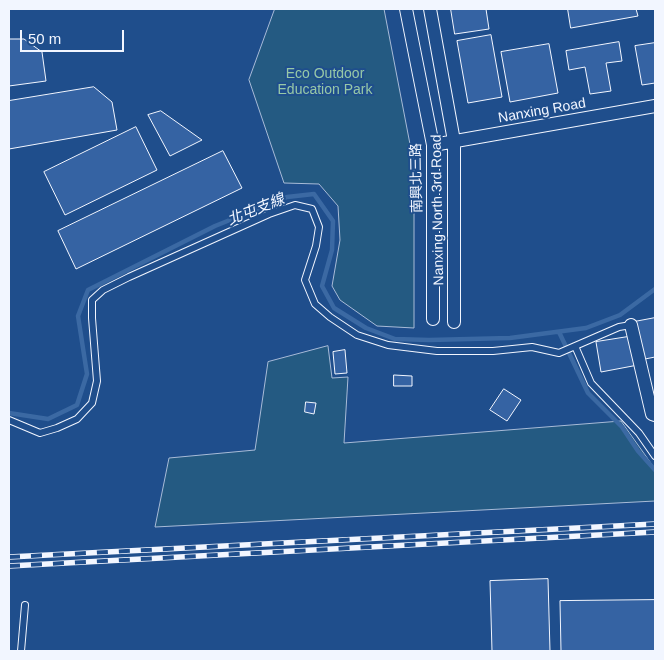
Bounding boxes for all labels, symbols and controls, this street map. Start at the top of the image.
scale bar [22,20,126,52]
text: 50 m [28,30,61,47]
park label: Eco Outdoor Education Park [278,66,372,98]
street label: Nanxing Road [497,95,587,127]
street label: Nanxing North 3rd Road [428,134,448,286]
street label: 南興北三路 [408,143,426,213]
water label: 北屯支線 [225,190,287,230]

